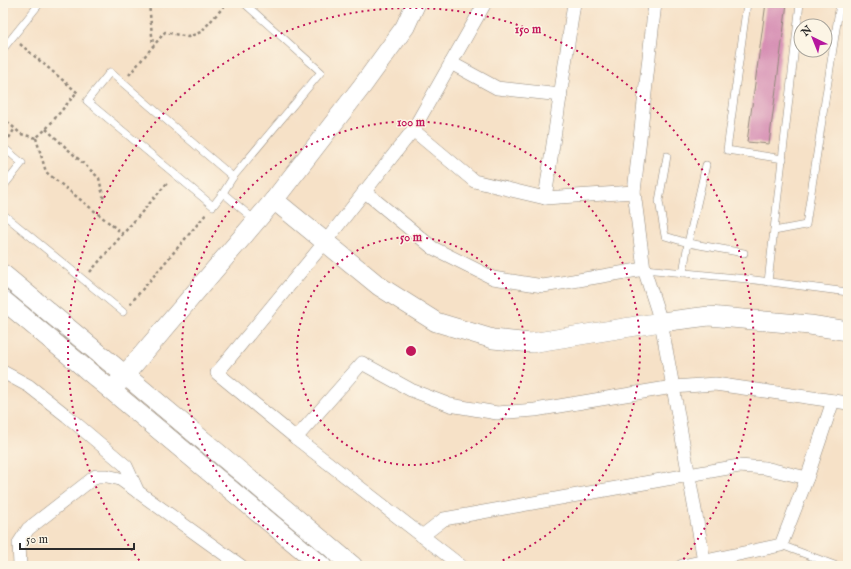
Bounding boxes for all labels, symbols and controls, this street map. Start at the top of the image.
north arrow [793,18,833,58]
text: 150 m [515,22,542,37]
text: N [798,23,815,40]
text: 100 m [397,115,426,130]
text: 50 m [400,230,423,245]
centre of rings [404,344,418,358]
scale bar [20,525,134,551]
text: 50 m [26,532,48,547]

